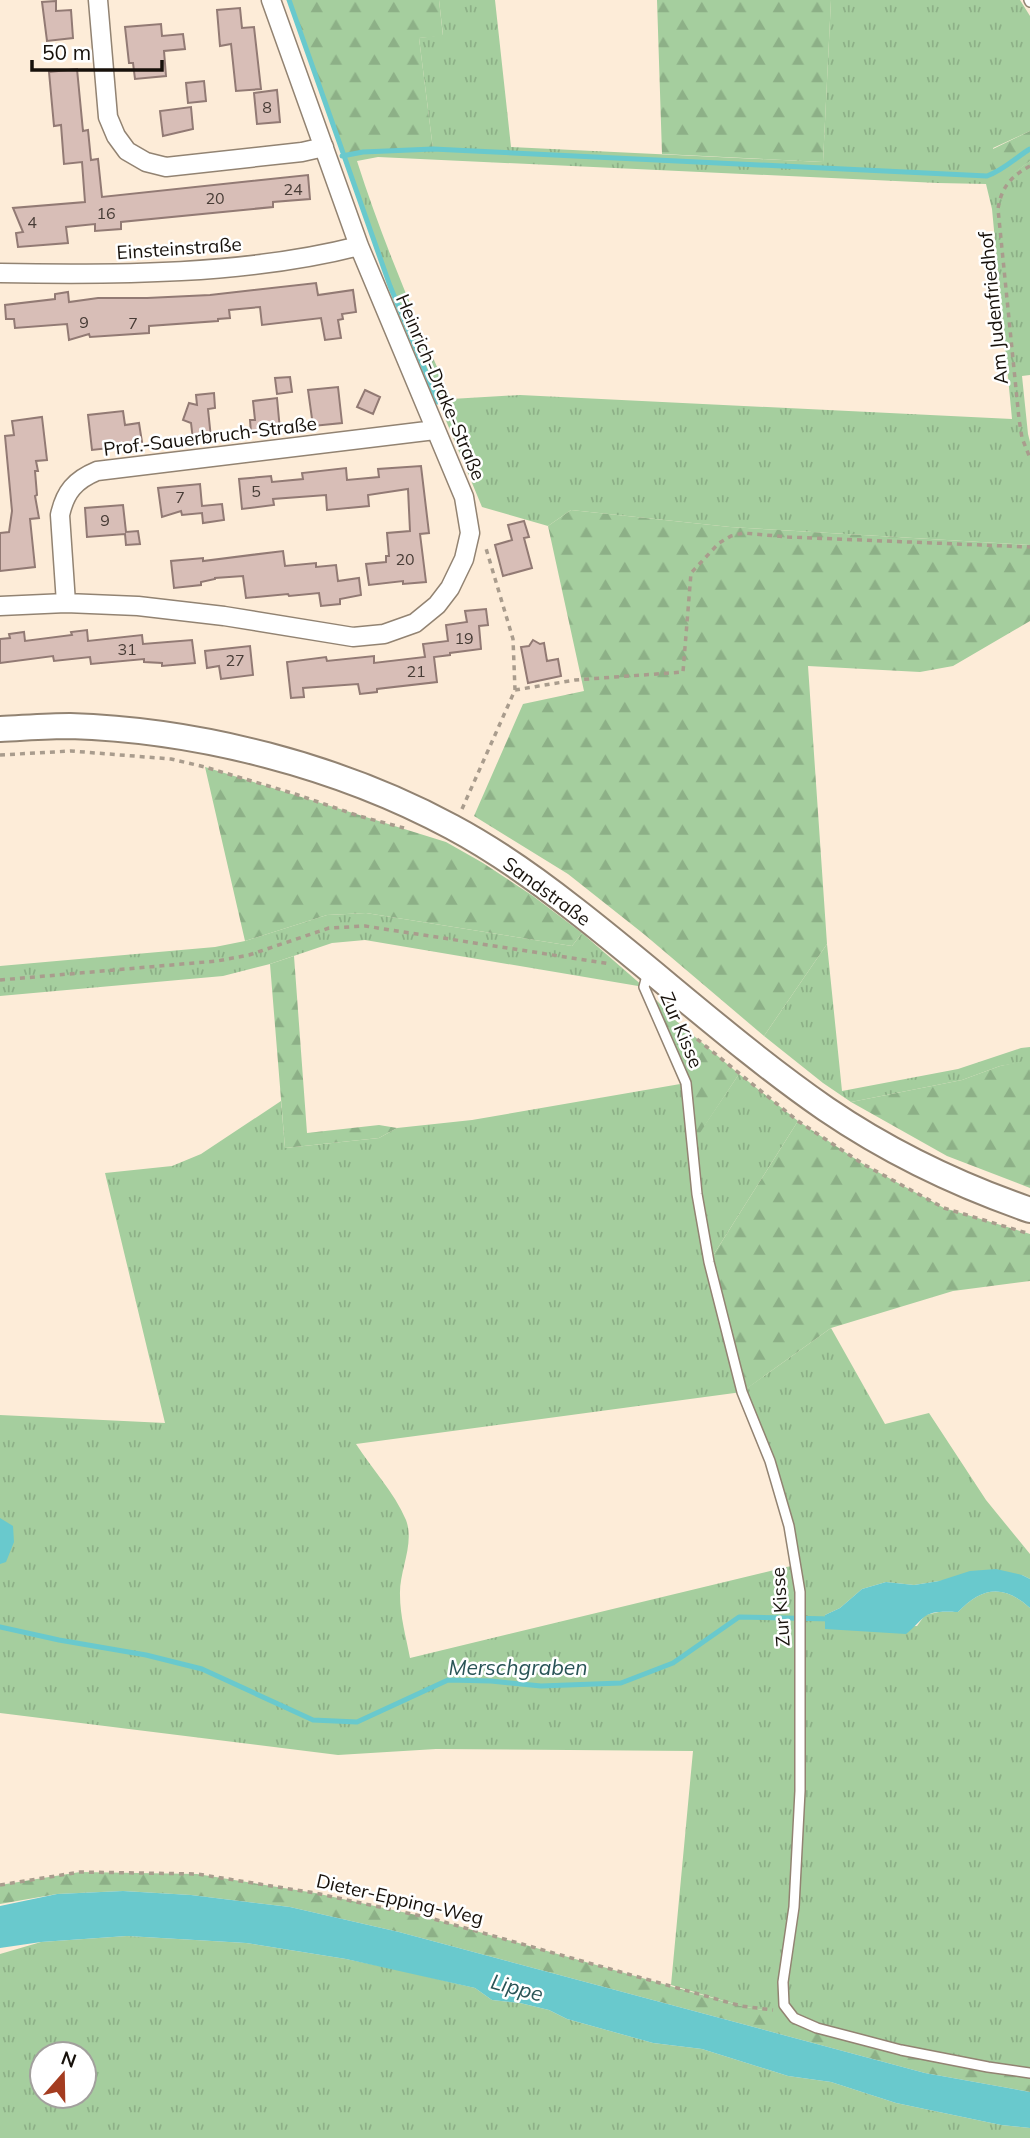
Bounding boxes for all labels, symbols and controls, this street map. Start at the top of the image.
scale bar [32,28,161,72]
text: 50 m [42,39,91,65]
house number: 8 [262,97,272,117]
house number: 24 [283,179,303,199]
house number: 20 [205,188,225,208]
house number: 16 [96,203,116,223]
house number: 4 [27,212,37,232]
street label: Am Judenfriedhof [973,230,1013,386]
street label: Einsteinstraße [116,232,242,264]
street label: Heinrich-Drake-Straße [391,290,491,484]
house number: 9 [79,312,89,332]
house number: 7 [128,313,138,333]
street label: Prof.-Sauerbruch-Straße [102,411,318,461]
house number: 5 [251,481,261,501]
house number: 7 [175,487,185,507]
house number: 9 [100,510,110,530]
house number: 20 [395,549,415,569]
house number: 19 [454,628,474,648]
house number: 31 [117,639,137,659]
house number: 27 [225,650,245,670]
house number: 21 [406,661,426,681]
street label: Sandstraße [499,851,595,931]
street label: Zur Kisse [655,989,709,1071]
street label: Zur Kisse [765,1566,795,1648]
water label: Merschgraben [448,1654,588,1680]
street label: Dieter-Epping-Weg [314,1868,486,1930]
water label: Lippe [488,1968,546,2006]
north arrow [28,2040,98,2110]
text: N [58,2045,80,2073]

